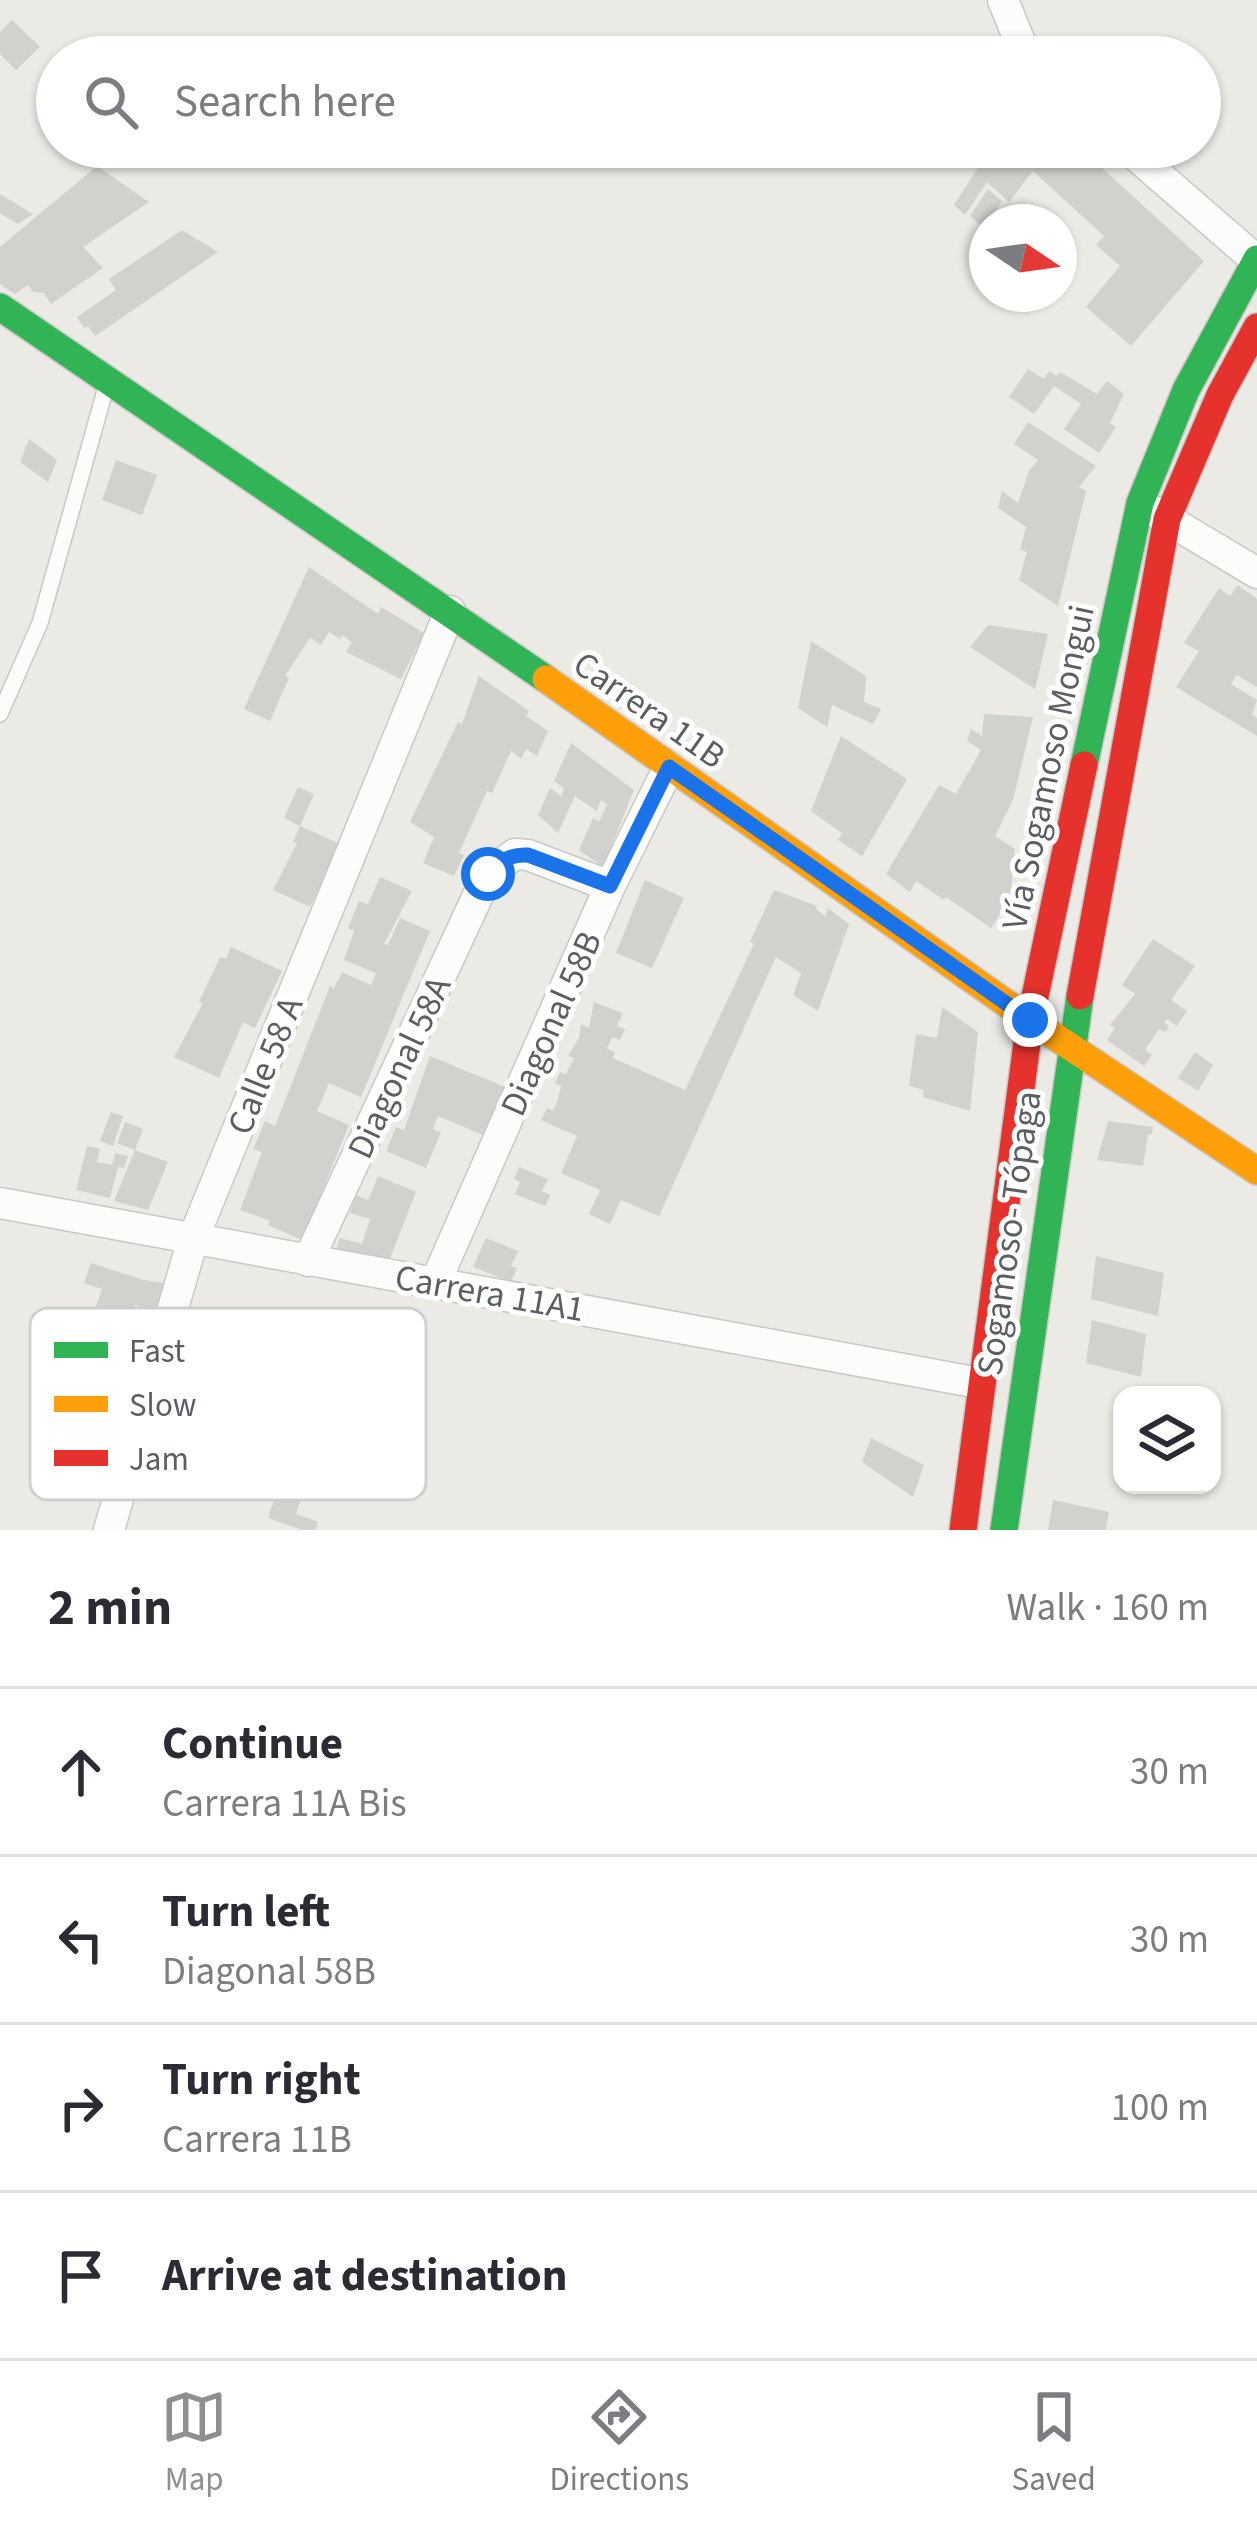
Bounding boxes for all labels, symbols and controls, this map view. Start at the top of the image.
search box [36,36,1221,168]
icon: search [78,69,144,135]
text: Search here [174,70,396,134]
north arrow [969,204,1077,312]
street label: Vía Sogamoso Mongui [989,600,1108,934]
street label: Carrera 11B [563,639,735,781]
route start [461,847,515,901]
street label: Diagonal 58B [488,923,615,1124]
street label: Diagonal 58A [335,968,464,1167]
street label: Calle 58 A [215,989,316,1142]
route end [1003,993,1057,1047]
street label: Sogamoso- Tópaga [964,1088,1055,1379]
street label: Carrera 11A1 [391,1252,588,1335]
legend [30,1308,426,1500]
text: Fast [129,1328,185,1375]
text: Slow [129,1382,197,1429]
map controls [1113,1386,1221,1494]
button: layers [1113,1386,1221,1494]
text: Jam [129,1436,189,1483]
text: 2 min [48,1572,172,1644]
text: Walk · 160 m [1006,1580,1209,1636]
text: Continue [162,1712,343,1776]
icon: ahead [48,1739,114,1805]
text: 30 m [1130,1744,1209,1800]
text: Carrera 11A Bis [162,1776,407,1832]
text: Turn left [162,1880,330,1944]
icon: left [48,1907,114,1973]
text: 30 m [1130,1912,1209,1968]
text: Diagonal 58B [162,1944,376,2000]
text: Turn right [162,2048,361,2112]
icon: right [48,2075,114,2141]
text: 100 m [1111,2080,1209,2136]
text: Carrera 11B [162,2112,352,2168]
icon: arrive [48,2243,114,2309]
text: Arrive at destination [162,2244,567,2308]
tab: Map [161,2384,227,2503]
tab: Directions [550,2384,689,2503]
tab: Saved [1012,2384,1096,2503]

